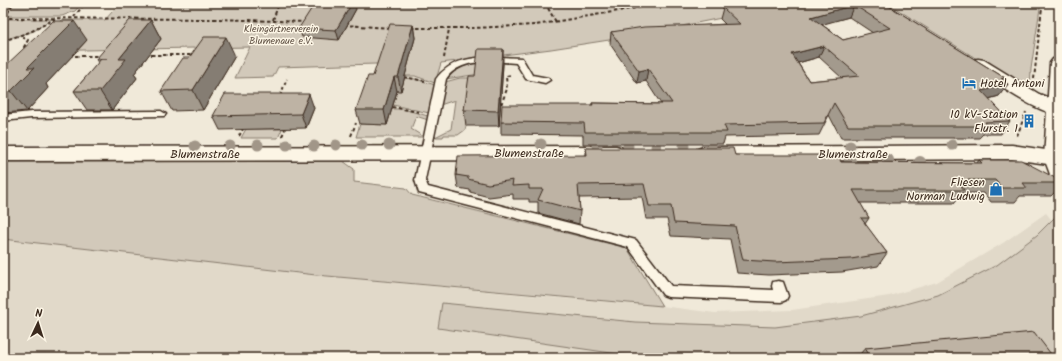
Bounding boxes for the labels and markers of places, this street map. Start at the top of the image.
place label: Hotel Antoni [980,74,1045,93]
hotel icon: Hotel Antoni [961,75,977,91]
place label: 10 kV-Station Flurstr. 1 [950,105,1018,138]
building icon: 10 kV-Station Flurstr. 1 [1021,113,1037,129]
place label: Fliesen Norman Ludwig [906,173,985,206]
shop icon: Fliesen Norman Ludwig [988,181,1004,197]

